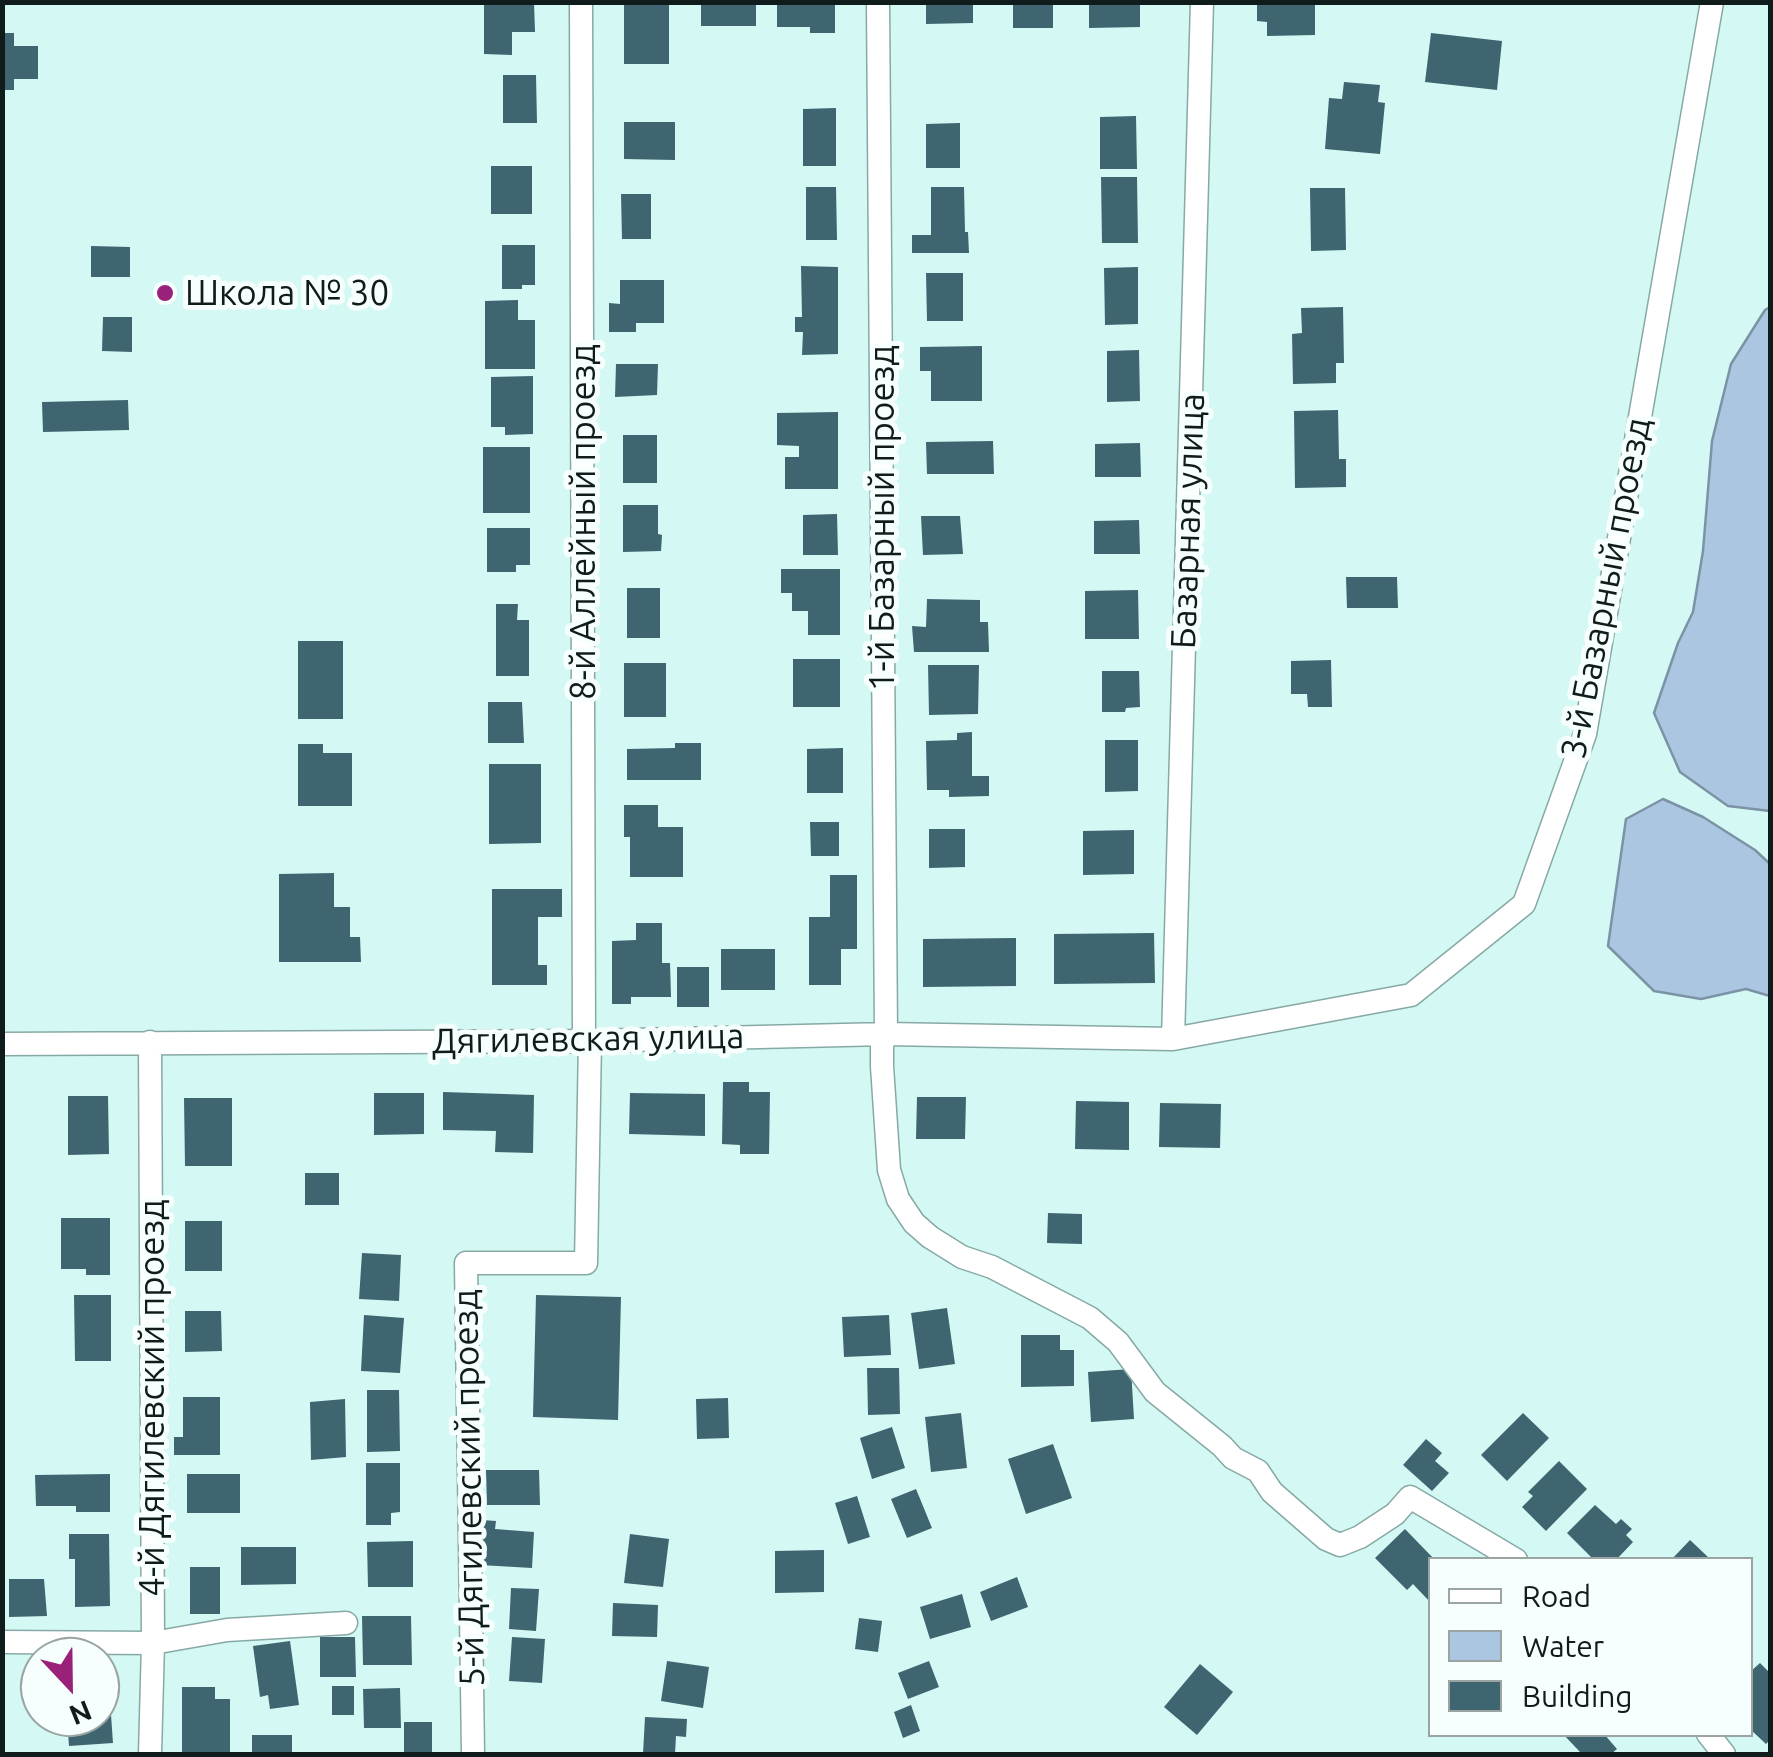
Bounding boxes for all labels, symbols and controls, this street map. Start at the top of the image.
place label: Школа № 30 [185,272,389,314]
marker: Школа № 30 [154,282,176,304]
street label: 8-й Аллейный проезд [562,344,604,700]
street label: 1-й Базарный проезд [861,345,903,691]
street label: Базарная улица [1163,392,1213,650]
street label: 3-й Базарный проезд [1552,414,1660,762]
street label: Дягилевская улица [431,1015,745,1063]
street label: 4-й Дягилевский проезд [131,1199,173,1597]
street label: 5-й Дягилевский проезд [445,1289,493,1687]
legend [1428,1557,1753,1737]
text: Road [1522,1579,1591,1613]
text: Water [1522,1629,1604,1663]
north arrow [20,1637,120,1737]
text: Building [1522,1679,1633,1713]
text: N [65,1695,96,1732]

